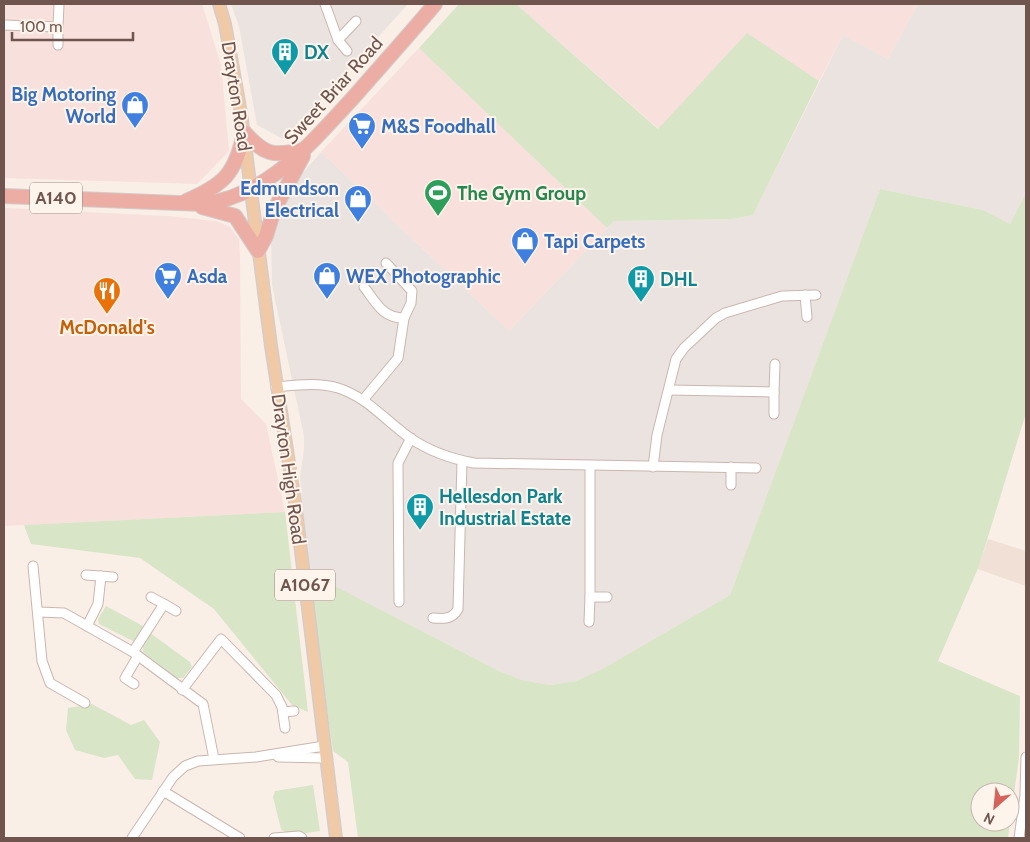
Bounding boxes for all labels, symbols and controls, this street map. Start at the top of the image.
scale bar [12,10,134,42]
text: 100 m [20,18,62,36]
street label: Sweet Briar Road [279,32,388,149]
building icon: DX [270,37,300,76]
street label: Drayton Road [216,40,257,153]
place label: DX [304,41,329,64]
place label: Big Motoring World [11,83,116,128]
shop icon: Big Motoring World [120,90,150,129]
supermarket icon: M&S Foodhall [347,111,377,150]
place label: M&S Foodhall [381,115,496,138]
place label: Edmundson Electrical [240,177,339,222]
sports icon: The Gym Group [423,178,453,217]
road number: A140 [30,182,82,214]
place label: The Gym Group [457,182,586,205]
shop icon: Edmundson Electrical [343,184,373,223]
shop icon: Tapi Carpets [510,226,540,265]
place label: Tapi Carpets [544,230,645,253]
supermarket icon: Asda [153,261,183,300]
shop icon: WEX Photographic [312,261,342,300]
building icon: DHL [626,264,656,303]
place label: Asda [187,265,228,288]
place label: WEX Photographic [346,265,501,288]
place label: DHL [660,268,698,291]
restaurant icon: McDonald's [92,276,122,315]
place label: McDonald's [59,316,155,339]
street label: Drayton High Road [267,392,310,546]
place label: Hellesdon Park Industrial Estate [439,485,571,530]
building icon: Hellesdon Park Industrial Estate [405,492,435,531]
road number: A1067 [275,570,335,600]
north arrow [970,782,1020,832]
text: N [981,808,998,829]

